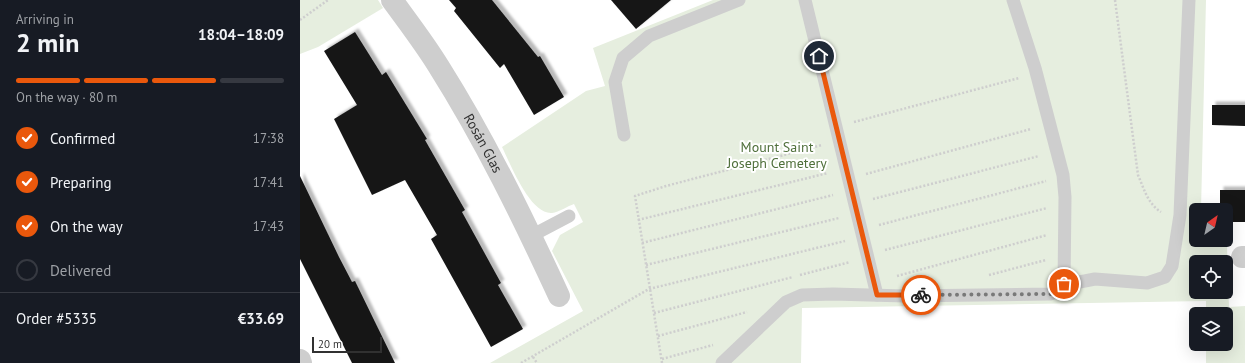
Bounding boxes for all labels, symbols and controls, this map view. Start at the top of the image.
text: Arriving in [16,11,74,28]
text: 18:04–18:09 [198,25,284,44]
text: 2 min [16,26,79,59]
pin [802,39,836,73]
icon: home [808,45,830,67]
text: On the way · 80 m [16,89,117,106]
street label: Rosán Glas [460,110,507,176]
icon: check [16,127,38,149]
text: Confirmed [50,129,115,148]
text: 17:38 [253,130,284,147]
park label: Mount Saint Joseph Cemetery [726,138,827,172]
icon: check [16,171,38,193]
text: Preparing [50,173,112,192]
text: 17:41 [253,174,284,191]
north arrow [1189,203,1233,247]
map controls [1189,203,1233,351]
icon: check [16,215,38,237]
text: On the way [50,217,123,236]
text: 17:43 [253,218,284,235]
button: locate [1189,255,1233,299]
text: Delivered [50,261,111,280]
pin [1047,267,1081,301]
icon: bag [1053,273,1075,295]
courier [901,275,941,315]
icon: bike [910,284,932,306]
button: layers [1189,307,1233,351]
text: Order #5335 [16,309,97,328]
text: €33.69 [238,309,284,328]
scale bar [312,335,382,354]
text: 20 m [318,337,342,351]

